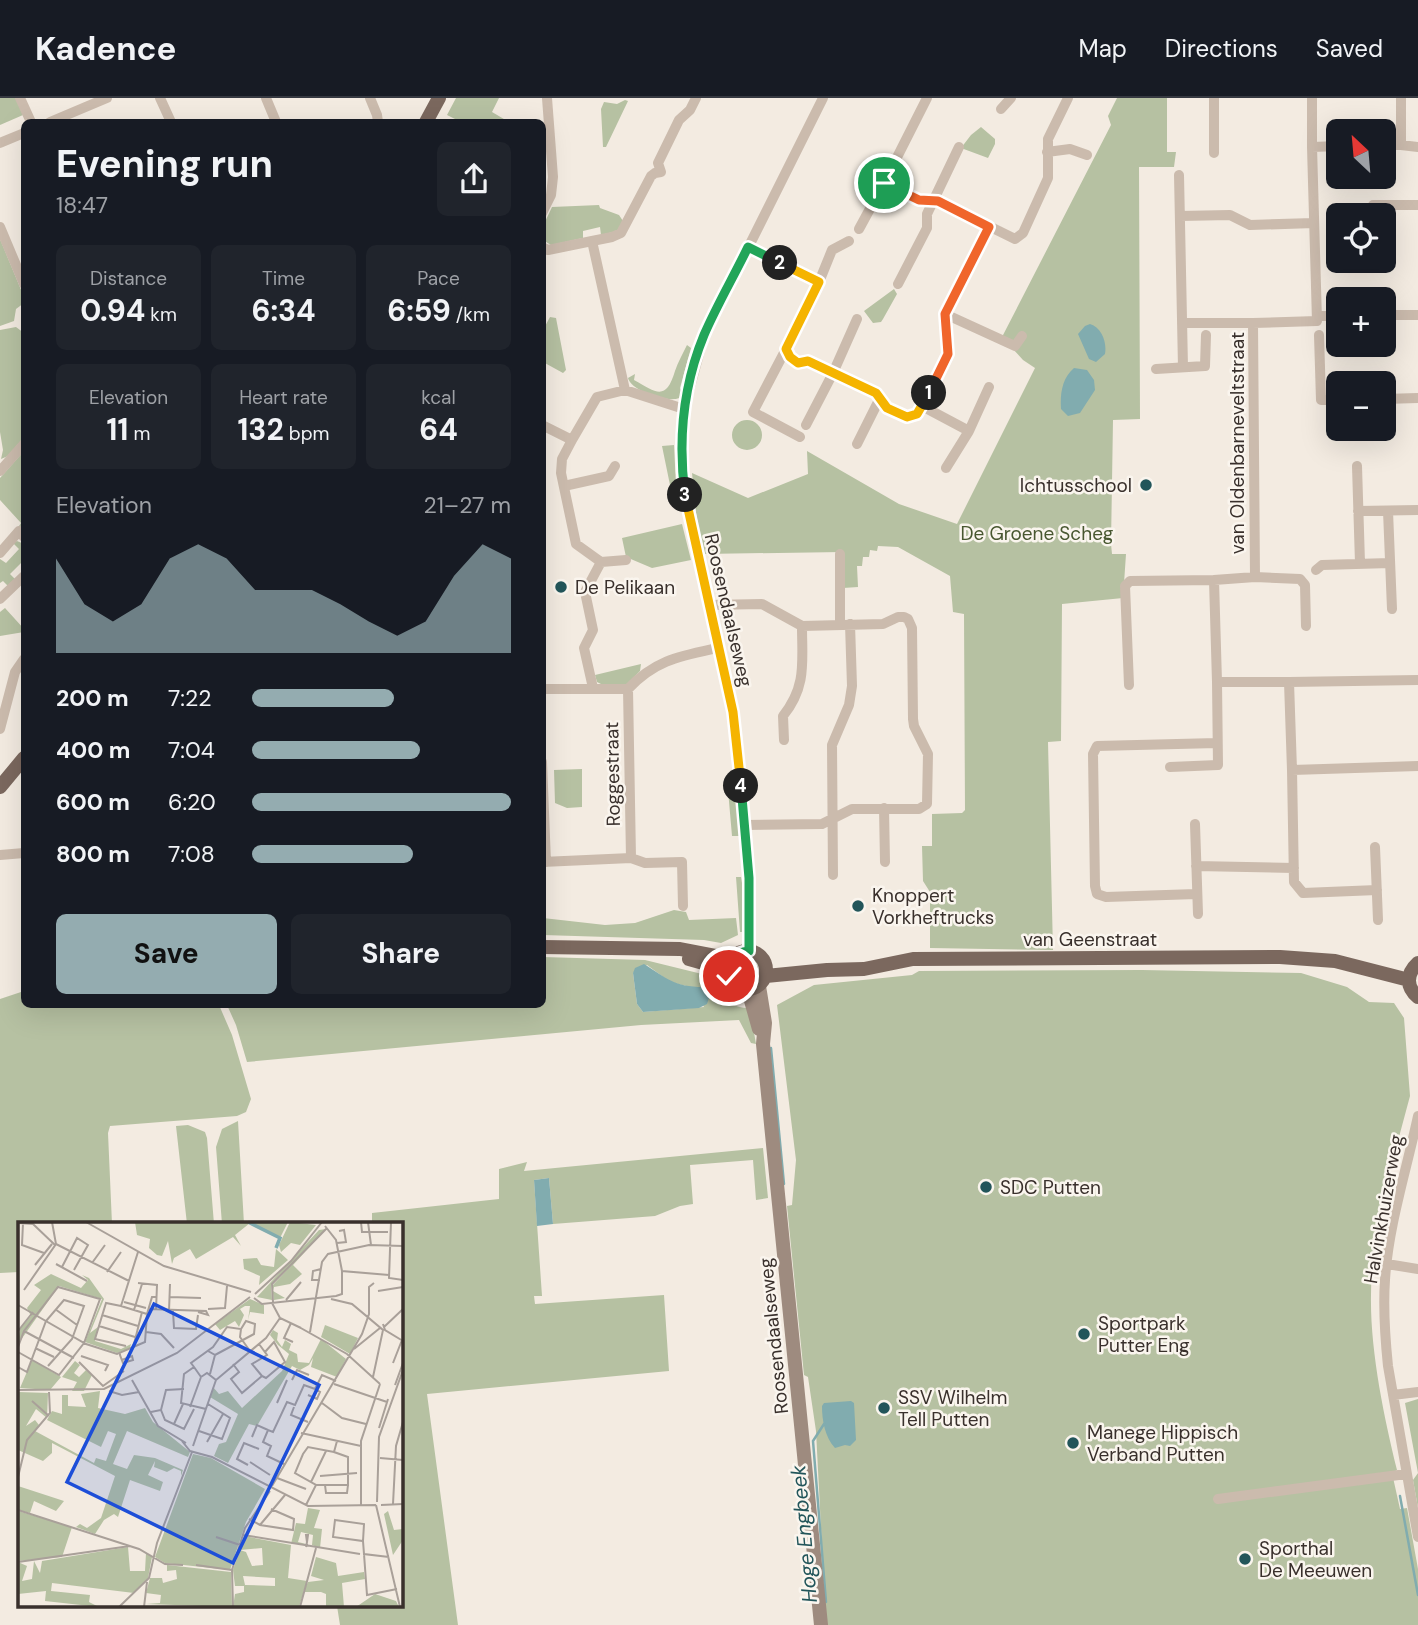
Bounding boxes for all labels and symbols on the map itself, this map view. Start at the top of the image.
north arrow [1326,119,1396,189]
pin [854,153,914,213]
pin: 2 [762,246,798,280]
street label: van Oldenbarneveltstraat [1225,332,1250,554]
pin: 1 [912,376,946,410]
place label: Ichtusschool [1020,473,1132,498]
marker: Ichtusschool [1138,477,1154,493]
pin: 3 [668,478,702,512]
park label: De Groene Scheg [961,521,1114,546]
street label: Roosendaalseweg [699,531,758,690]
place label: De Pelikaan [575,575,675,600]
marker: De Pelikaan [553,579,569,595]
street label: Roggestraat [599,721,626,827]
pin: 4 [724,768,758,804]
place label: Knoppert Vorkheftrucks [872,883,994,930]
marker: Knoppert Vorkheftrucks [850,898,866,914]
street label: van Geenstraat [1023,927,1157,952]
pin [699,946,759,1006]
street label: Halvinkhuizerweg [1358,1132,1409,1286]
place label: SDC Putten [1000,1175,1101,1200]
marker: SDC Putten [978,1179,994,1195]
inset map [18,1222,402,1608]
street label: Roosendaalseweg [753,1256,794,1415]
place label: Sportpark Putter Eng [1098,1311,1190,1358]
marker: Sportpark Putter Eng [1076,1326,1092,1342]
place label: SSV Wilhelm Tell Putten [898,1385,1008,1432]
marker: SSV Wilhelm Tell Putten [876,1400,892,1416]
place label: Manege Hippisch Verband Putten [1087,1420,1238,1467]
marker: Manege Hippisch Verband Putten [1065,1435,1081,1451]
water label: Hoge Engbeek [784,1464,824,1604]
place label: Sporthal De Meeuwen [1259,1536,1372,1583]
marker: Sporthal De Meeuwen [1237,1551,1253,1567]

